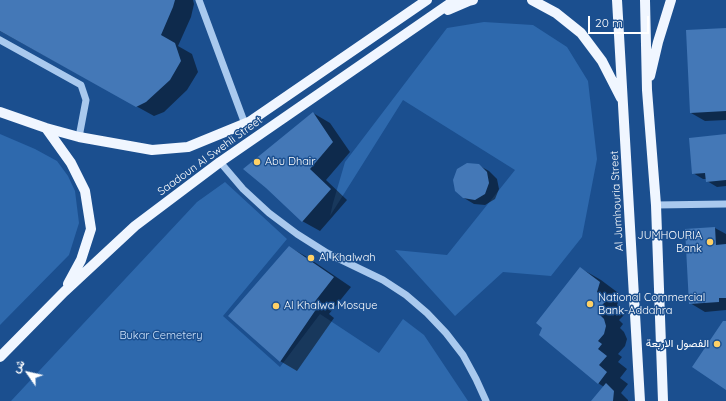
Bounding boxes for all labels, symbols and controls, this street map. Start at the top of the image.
scale bar [590,8,651,34]
text: 20 m [595,15,623,30]
street label: Saadoun Al Swehli Street [155,114,265,198]
street label: Al Jumhouria Street [608,150,626,252]
place label: Abu Dhair [265,155,315,169]
marker: Abu Dhair [252,157,262,167]
place label: JUMHOURIA Bank [637,229,702,255]
marker: JUMHOURIA Bank [705,237,715,247]
place label: Al Khalwah [319,251,376,265]
marker: Al Khalwah [306,253,316,263]
place label: National Commercial Bank-Addahra [598,291,705,317]
place label: Al Khalwa Mosque [284,299,377,313]
marker: National Commercial Bank-Addahra [585,299,595,309]
marker: Al Khalwa Mosque [271,301,281,311]
park label: Bukar Cemetery [119,329,203,343]
place label: الفصول الاربعة [646,337,709,351]
marker: الفصول الاربعة [712,339,722,349]
north arrow [8,353,48,393]
text: ش [9,357,28,376]

